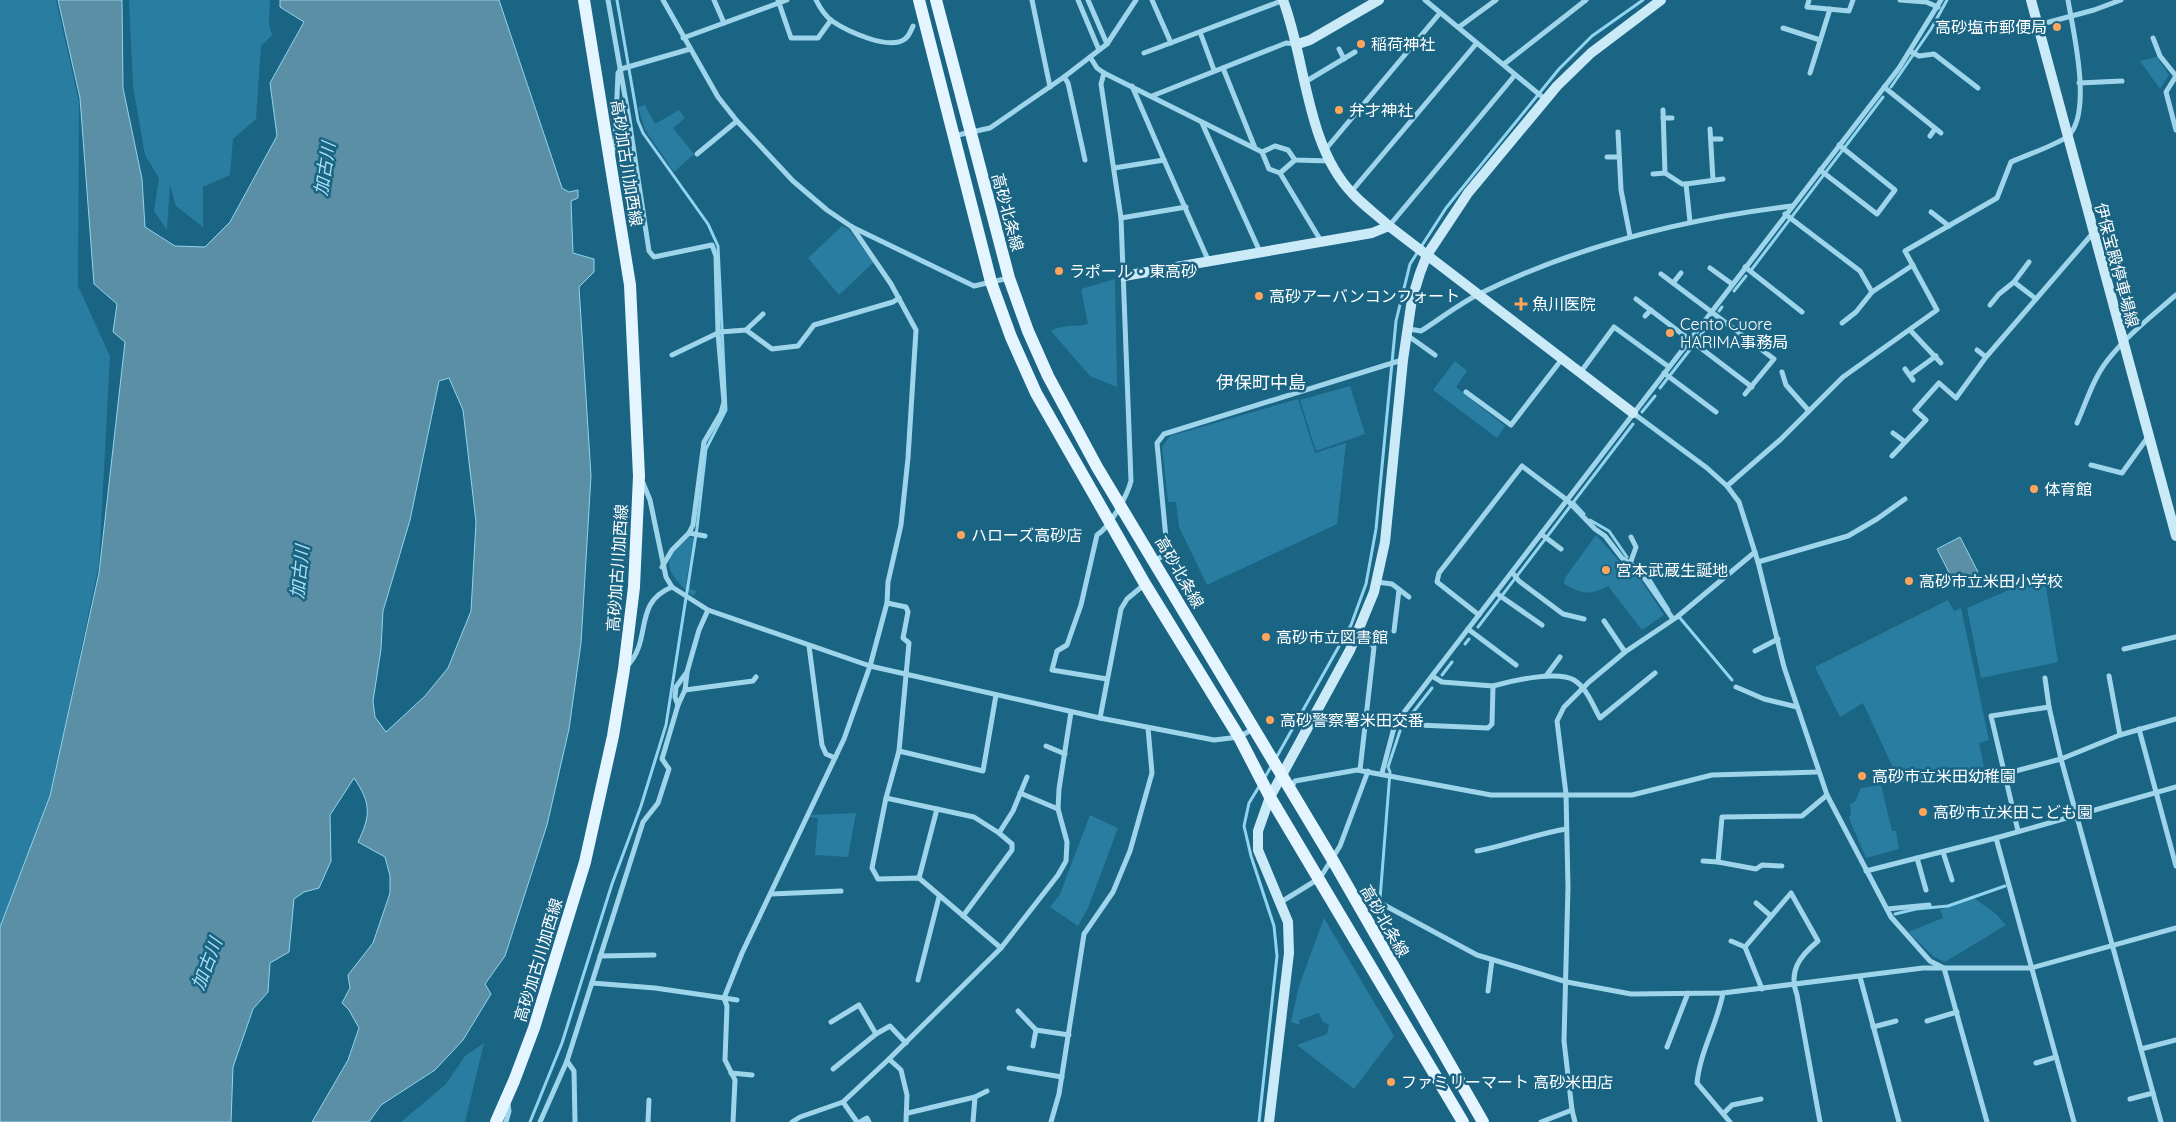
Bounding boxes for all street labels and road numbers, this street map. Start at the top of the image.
street label: 高砂加古川加西線 [607,98,647,228]
street label: 高砂北条線 [988,171,1028,253]
street label: 伊保宝殿停車場線 [2091,201,2143,329]
street label: 高砂加古川加西線 [603,503,631,633]
street label: 高砂北条線 [1151,532,1209,612]
street label: 高砂北条線 [1356,881,1414,961]
street label: 高砂加古川加西線 [510,896,566,1024]

